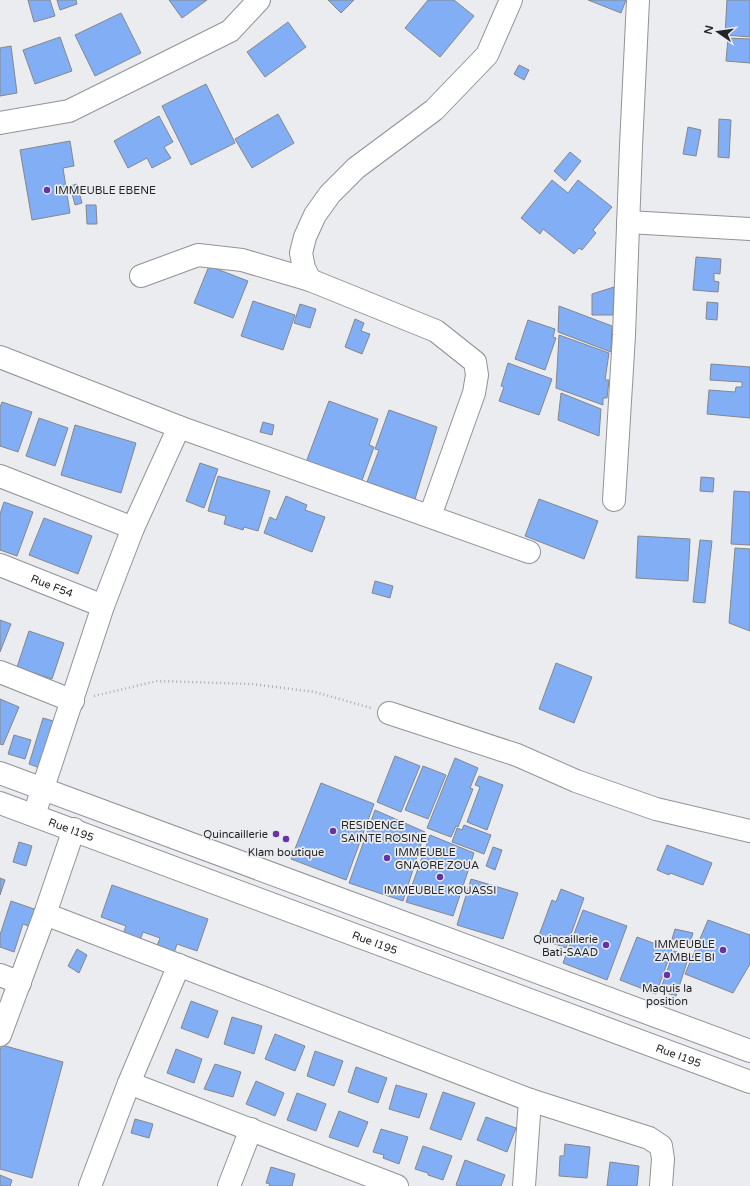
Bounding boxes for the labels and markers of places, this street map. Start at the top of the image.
place label: IMMEUBLE EBENE [55,184,156,197]
marker: IMMEUBLE EBENE [42,185,52,195]
place label: RESIDENCE SAINTE ROSINE [341,819,427,845]
marker: RESIDENCE SAINTE ROSINE [328,826,338,836]
place label: Quincaillerie [203,828,268,841]
marker: Quincaillerie [271,829,281,839]
marker: Klam boutique [281,834,291,844]
place label: Klam boutique [248,846,324,859]
place label: IMMEUBLE GNAORE ZOUA [395,846,479,872]
marker: IMMEUBLE GNAORE ZOUA [382,853,392,863]
marker: IMMEUBLE KOUASSI [435,872,445,882]
place label: IMMEUBLE KOUASSI [384,884,496,897]
place label: Quincaillerie Bati-SAAD [533,933,598,959]
place label: IMMEUBLE ZAMBLE BI [654,938,715,964]
marker: Quincaillerie Bati-SAAD [601,940,611,950]
marker: IMMEUBLE ZAMBLE BI [718,945,728,955]
marker: Maquis la position [662,970,672,980]
place label: Maquis la position [642,982,692,1008]

